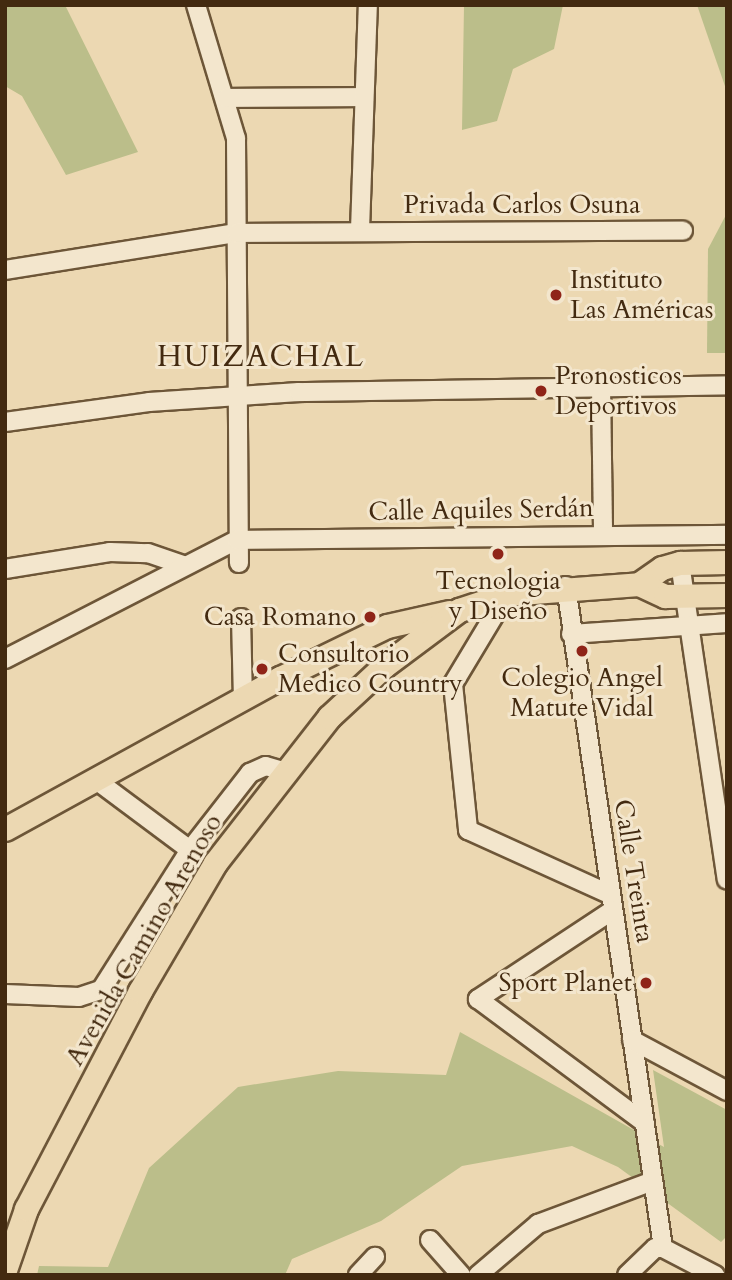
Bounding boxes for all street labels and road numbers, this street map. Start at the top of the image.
street label: Privada Carlos Osuna [403,189,641,221]
street label: Calle Aquiles Serdán [368,492,594,528]
street label: Calle Treinta [607,797,661,945]
street label: Avenida Camino Arenoso [59,809,229,1071]

